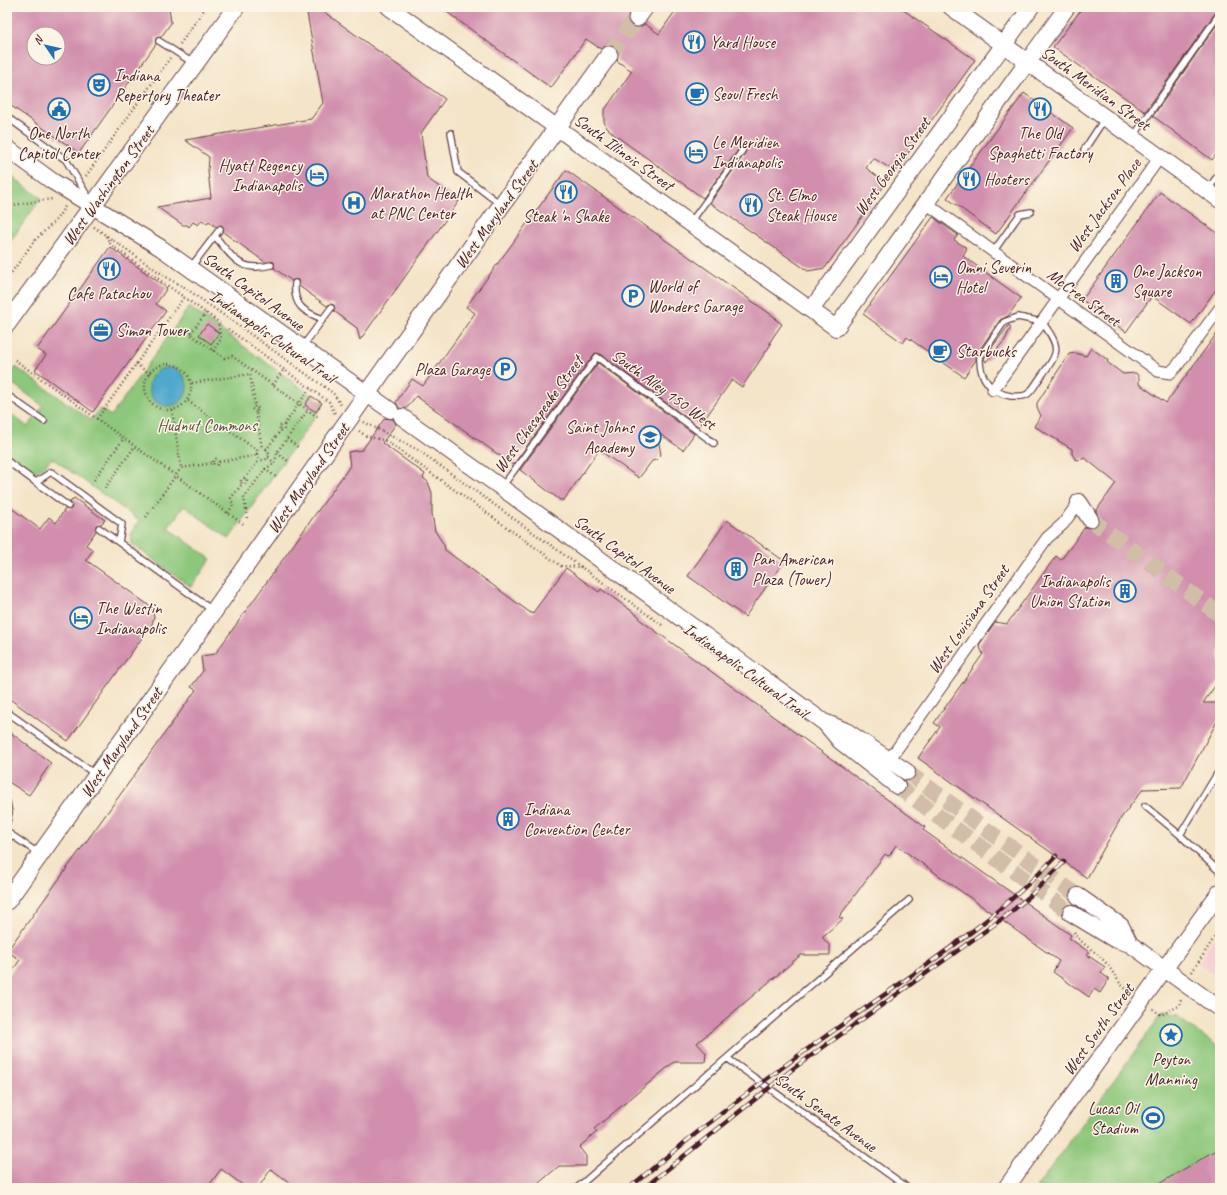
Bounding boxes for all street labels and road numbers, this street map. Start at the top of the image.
street label: South Meridian Street [1037,42,1156,137]
street label: South Illinois Street [570,109,679,197]
street label: West Georgia Street [850,111,937,220]
street label: West Washington Street [58,119,160,249]
street label: West Jackson Place [1063,153,1147,257]
street label: West Maryland Street [450,154,544,273]
street label: South Capitol Avenue [199,248,310,336]
street label: McCrea Street [1043,264,1126,332]
street label: Indianapolis Cultural Trail [206,285,342,390]
street label: South Alley 150 West [607,344,722,436]
street label: West Chesapeake Street [489,350,589,477]
street label: West Maryland Street [263,417,355,537]
street label: South Capitol Avenue [570,511,681,599]
street label: West Louisiana Street [923,559,1015,678]
street label: Indianapolis Cultural Trail [679,618,815,725]
street label: West Maryland Street [76,681,168,801]
street label: West South Street [1058,978,1140,1079]
street label: South Senate Avenue [771,1068,882,1157]

